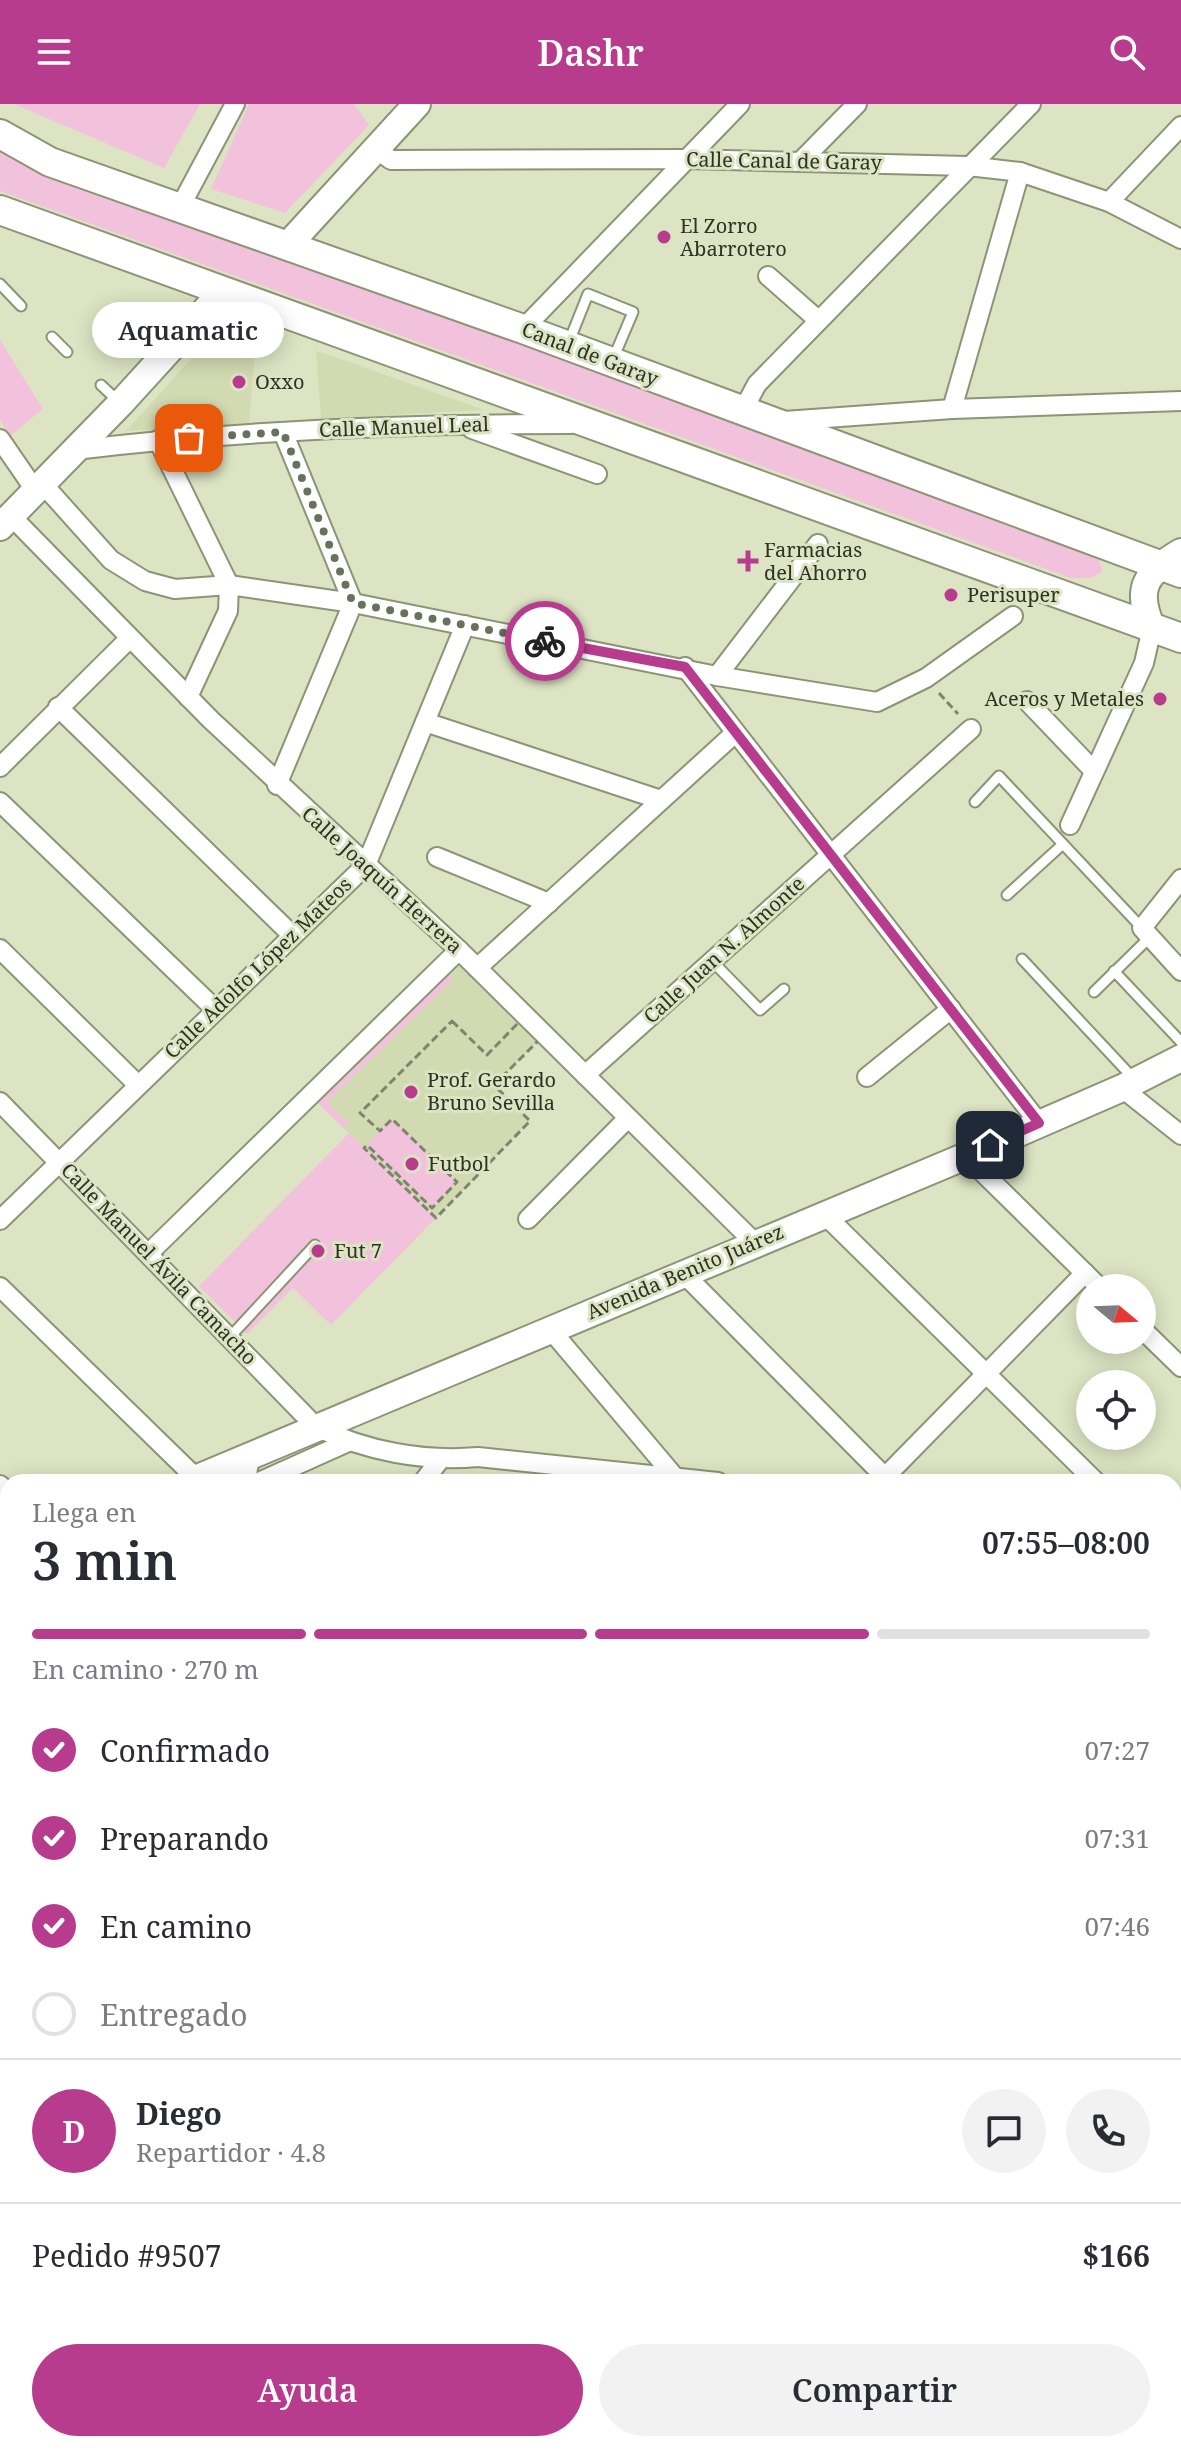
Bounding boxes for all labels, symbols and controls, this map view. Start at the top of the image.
text: Dashr [537,28,644,77]
icon: menu [32,30,76,74]
icon: search [1105,30,1149,74]
street label: Calle Canal de Garay [686,145,883,176]
place label: El Zorro Abarrotero [680,212,787,262]
marker: El Zorro Abarrotero [655,228,673,246]
callout: Aquamatic [93,302,285,358]
text: Aquamatic [118,312,258,348]
street label: Canal de Garay [518,315,663,392]
place label: Oxxo [255,368,305,395]
marker: Oxxo [230,373,248,391]
pin [155,404,223,472]
street label: Calle Manuel Leal [318,410,489,443]
icon: bag [167,416,211,460]
place label: Farmacias del Ahorro [764,536,867,586]
marker: Farmacias del Ahorro [739,552,757,570]
place label: Perisuper [967,581,1060,608]
marker: Perisuper [942,586,960,604]
courier [505,601,585,681]
icon: bike [523,619,567,663]
place label: Aceros y Metales [984,685,1144,712]
marker: Aceros y Metales [1151,690,1169,708]
street label: Calle Joaquín Herrera [296,800,469,959]
street label: Calle Juan N. Almonte [637,870,810,1029]
street label: Calle Adolfo López Mateos [158,871,357,1064]
place label: Prof. Gerardo Bruno Sevilla [427,1066,556,1116]
marker: Prof. Gerardo Bruno Sevilla [402,1083,420,1101]
pin [956,1111,1024,1179]
icon: home [968,1123,1012,1167]
place label: Futbol [428,1150,490,1177]
marker: Futbol [403,1155,421,1173]
street label: Calle Manuel Ávila Camacho [55,1157,263,1371]
street label: Avenida Benito Juárez [582,1218,787,1325]
place label: Fut 7 [334,1237,382,1264]
marker: Fut 7 [309,1242,327,1260]
north arrow [1076,1274,1156,1354]
map controls [1076,1274,1156,1450]
button: locate [1076,1370,1156,1450]
text: Llega en [32,1494,136,1530]
text: 07:55–08:00 [982,1522,1150,1563]
text: 3 min [32,1524,177,1595]
text: En camino · 270 m [32,1651,259,1687]
icon: check [32,1728,76,1772]
text: Confirmado [100,1730,270,1771]
text: 07:27 [1084,1732,1150,1768]
icon: check [32,1816,76,1860]
text: Preparando [100,1818,269,1859]
text: 07:31 [1084,1820,1150,1856]
icon: check [32,1904,76,1948]
text: En camino [100,1906,252,1947]
text: 07:46 [1084,1908,1150,1944]
text: Entregado [100,1994,248,2035]
button: chat [962,2089,1046,2173]
button: phone [1066,2089,1150,2173]
text: Diego [136,2093,222,2134]
text: D [62,2111,86,2152]
text: Repartidor · 4.8 [136,2134,326,2170]
text: Pedido #9507 [32,2235,222,2276]
text: $166 [1082,2235,1150,2276]
button: Ayuda [32,2344,583,2436]
button: Compartir [599,2344,1150,2436]

